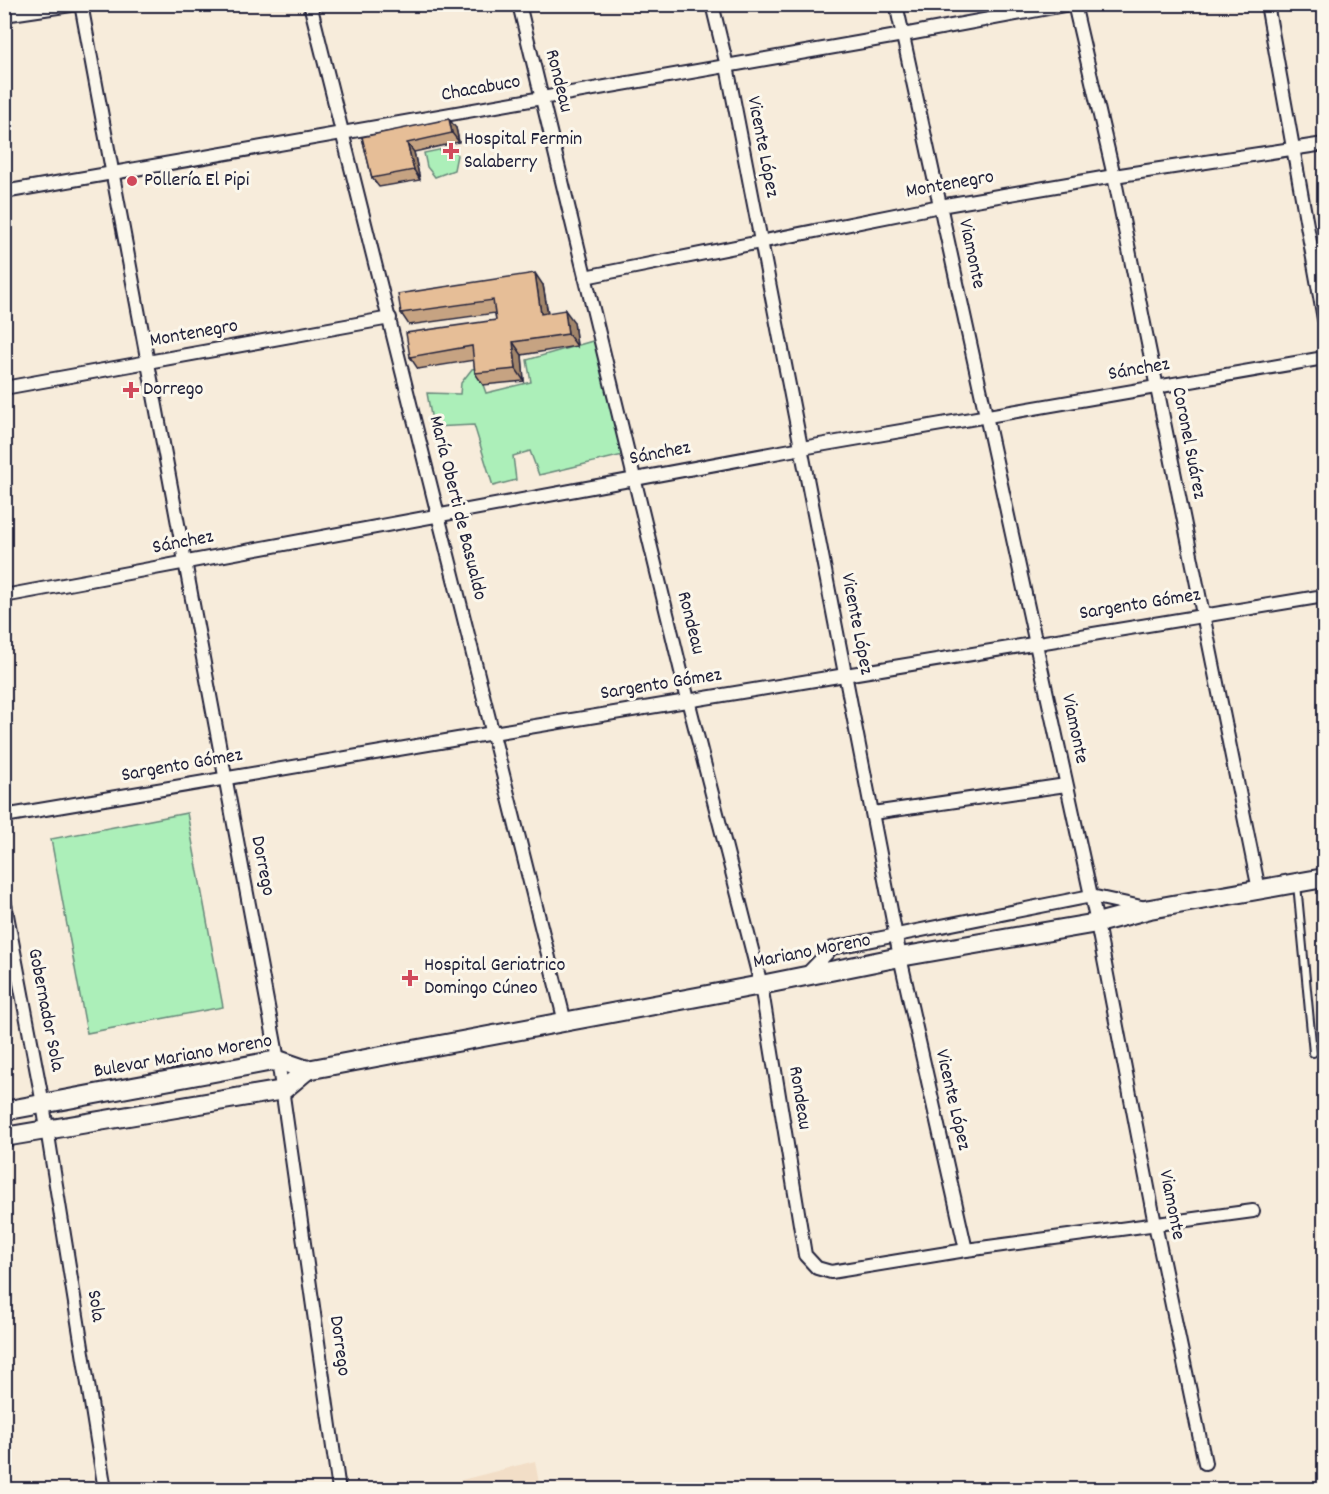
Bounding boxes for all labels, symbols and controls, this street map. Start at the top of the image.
street label: Rondeau [537,47,579,115]
street label: Chacabuco [439,68,523,110]
street label: Vicente López [738,94,786,201]
place label: Hospital Fermin Salaberry [464,126,582,177]
marker: Hospital Fermin Salaberry [442,142,460,160]
street label: Montenegro [904,163,996,207]
place label: Pollería El Pipi [144,167,250,195]
marker: Pollería El Pipi [125,174,139,188]
street label: Viamonte [950,216,992,292]
street label: Montenegro [148,312,240,356]
street label: Sánchez [1106,351,1172,389]
place label: Dorrego [143,376,204,404]
marker: Dorrego [124,383,138,397]
street label: Coronel Suárez [1163,385,1213,502]
street label: María Oberti de Basualdo [421,413,493,603]
street label: Sánchez [627,434,693,474]
street label: Sánchez [150,523,216,563]
street label: Vicente López [832,571,880,678]
street label: Sargento Gómez [1077,582,1203,628]
street label: Rondeau [669,589,711,657]
street label: Sargento Gómez [598,662,724,708]
street label: Viamonte [1053,691,1095,767]
street label: Sargento Gómez [119,742,245,790]
street label: Dorrego [242,834,282,898]
street label: Mariano Moreno [751,927,873,977]
street label: Gobernador Sola [19,946,71,1074]
place label: Hospital Geriatrico Domingo Cúneo [424,952,565,1003]
marker: Hospital Geriatrico Domingo Cúneo [401,969,419,987]
street label: Bulevar Mariano Moreno [92,1028,274,1086]
street label: Vicente López [927,1047,977,1154]
street label: Rondeau [780,1064,818,1132]
street label: Viamonte [1151,1168,1192,1243]
street label: Sola [79,1288,111,1325]
street label: Dorrego [321,1314,357,1378]

